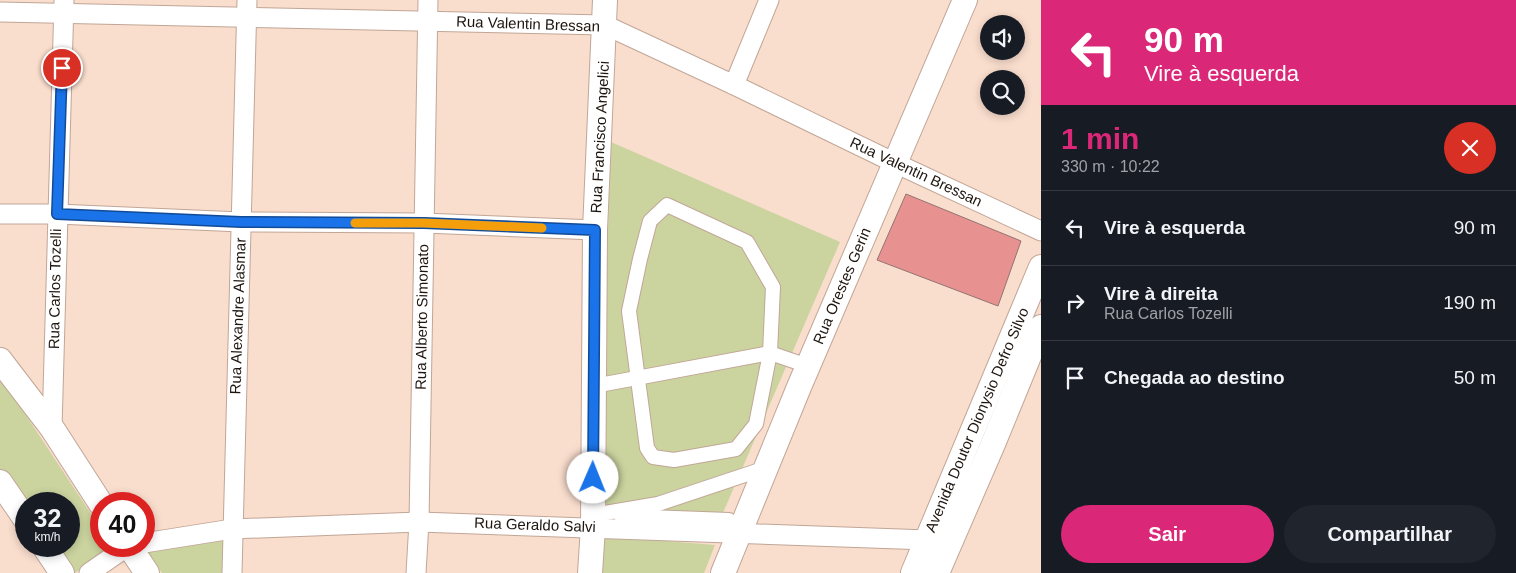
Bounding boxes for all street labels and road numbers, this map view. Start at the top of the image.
street label: Rua Valentin Bressan [456,12,600,35]
street label: Rua Francisco Angelici [587,60,612,214]
street label: Rua Valentin Bressan [847,133,985,210]
street label: Rua Orestes Gerin [809,225,874,347]
street label: Rua Carlos Tozelli [45,229,64,349]
street label: Rua Alexandre Alasmar [226,237,249,395]
street label: Rua Alberto Simonato [412,244,431,390]
street label: Avenida Doutor Dionysio Defro Silvo [921,305,1032,535]
street label: Rua Geraldo Salvi [474,514,596,535]

